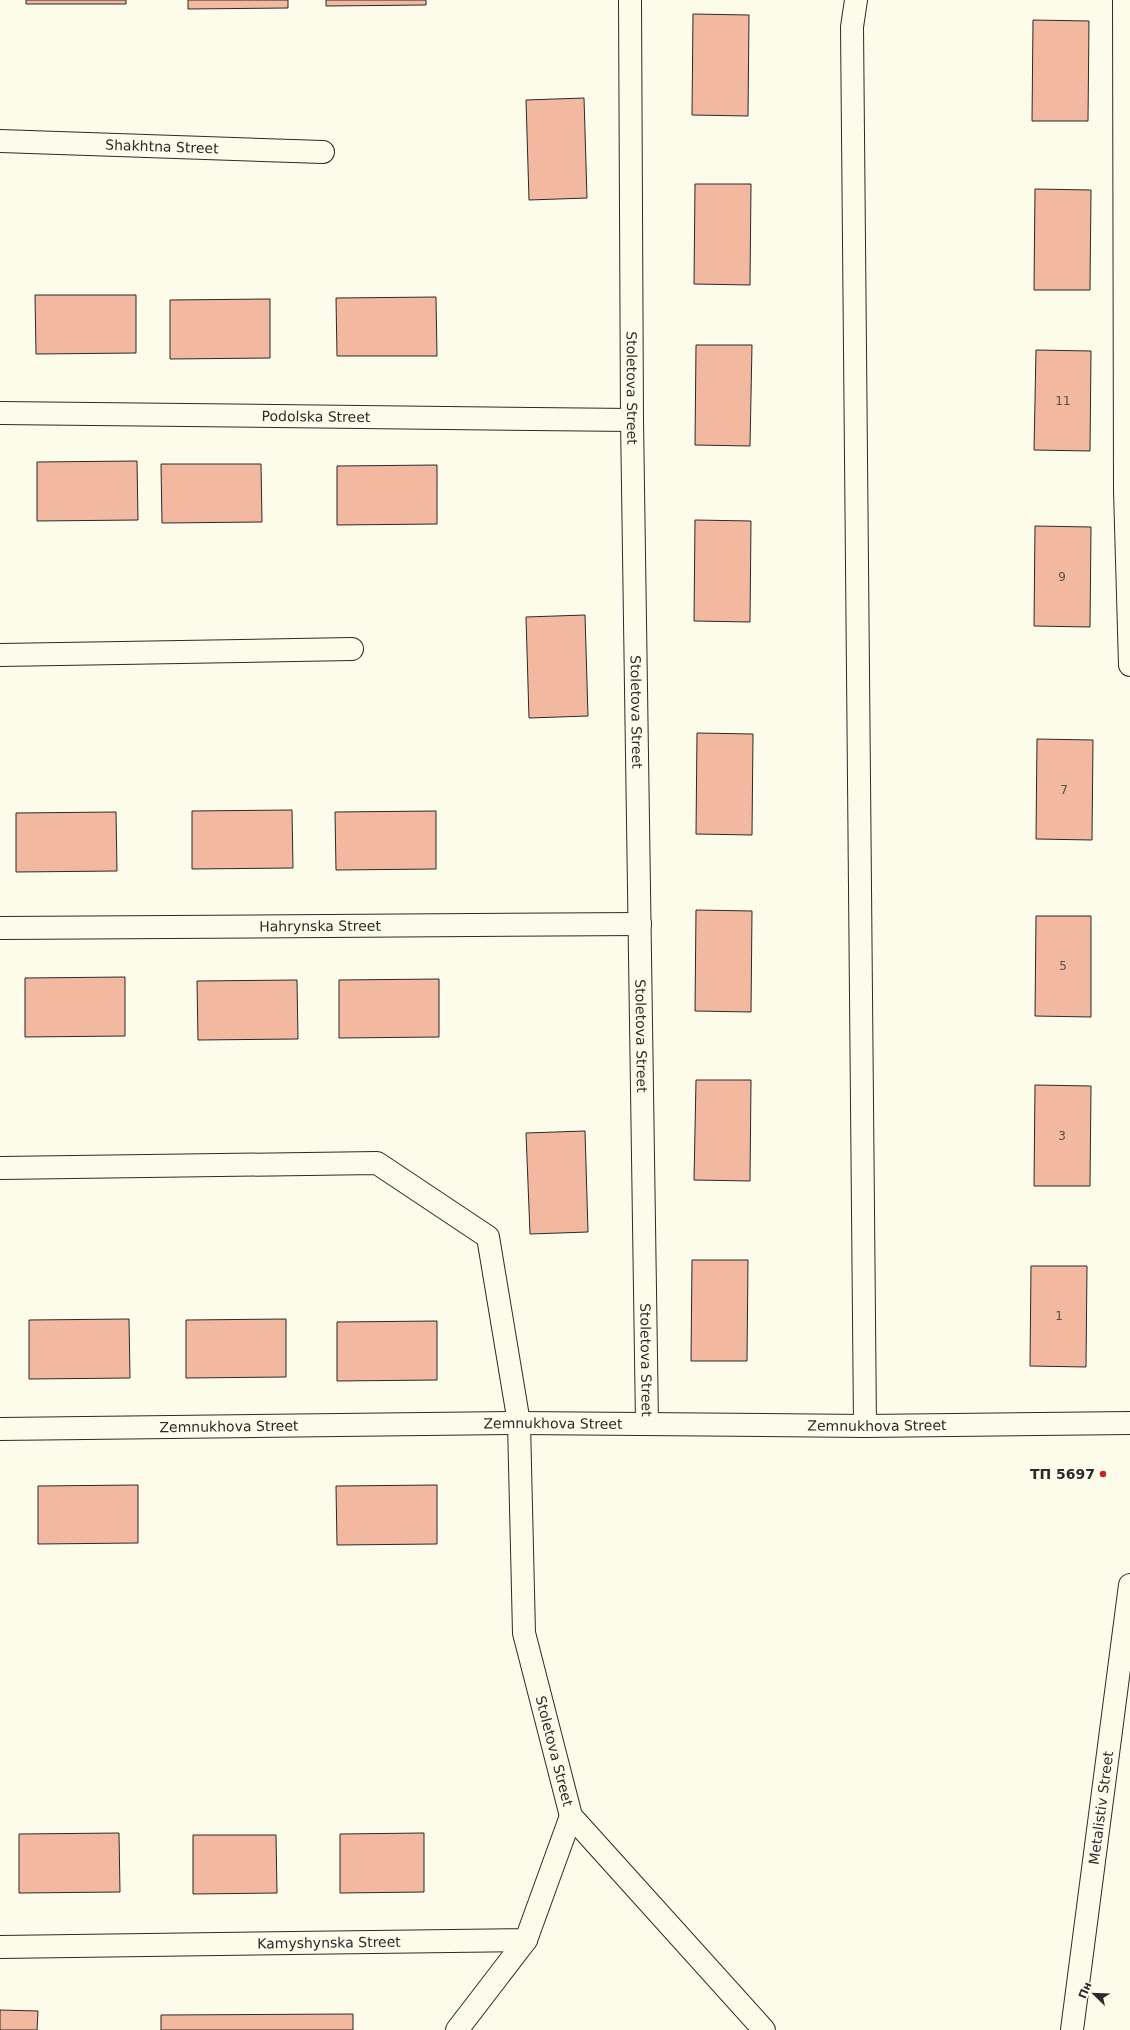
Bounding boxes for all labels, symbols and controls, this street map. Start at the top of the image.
street label: Shakhtna Street [105,137,219,156]
street label: Stoletova Street [624,331,640,445]
house number: 11 [1055,394,1071,408]
street label: Podolska Street [262,408,371,425]
house number: 9 [1058,570,1066,584]
street label: Stoletova Street [628,655,645,769]
house number: 7 [1060,783,1068,797]
street label: Hahrynska Street [259,918,381,934]
house number: 5 [1059,959,1067,973]
street label: Stoletova Street [632,979,650,1093]
house number: 3 [1058,1129,1066,1143]
street label: Stoletova Street [637,1303,655,1417]
house number: 1 [1055,1309,1063,1323]
street label: Zemnukhova Street [483,1415,623,1432]
street label: Zemnukhova Street [807,1417,947,1434]
street label: Zemnukhova Street [159,1418,299,1435]
place label: ТП 5697 [1030,1466,1095,1482]
marker: ТП 5697 [1098,1469,1108,1479]
street label: Stoletova Street [532,1694,576,1809]
street label: Metalistiv Street [1086,1750,1116,1866]
street label: Kamyshynska Street [257,1934,401,1952]
north arrow [1074,1974,1114,2014]
text: Пн [1076,1980,1095,2001]

